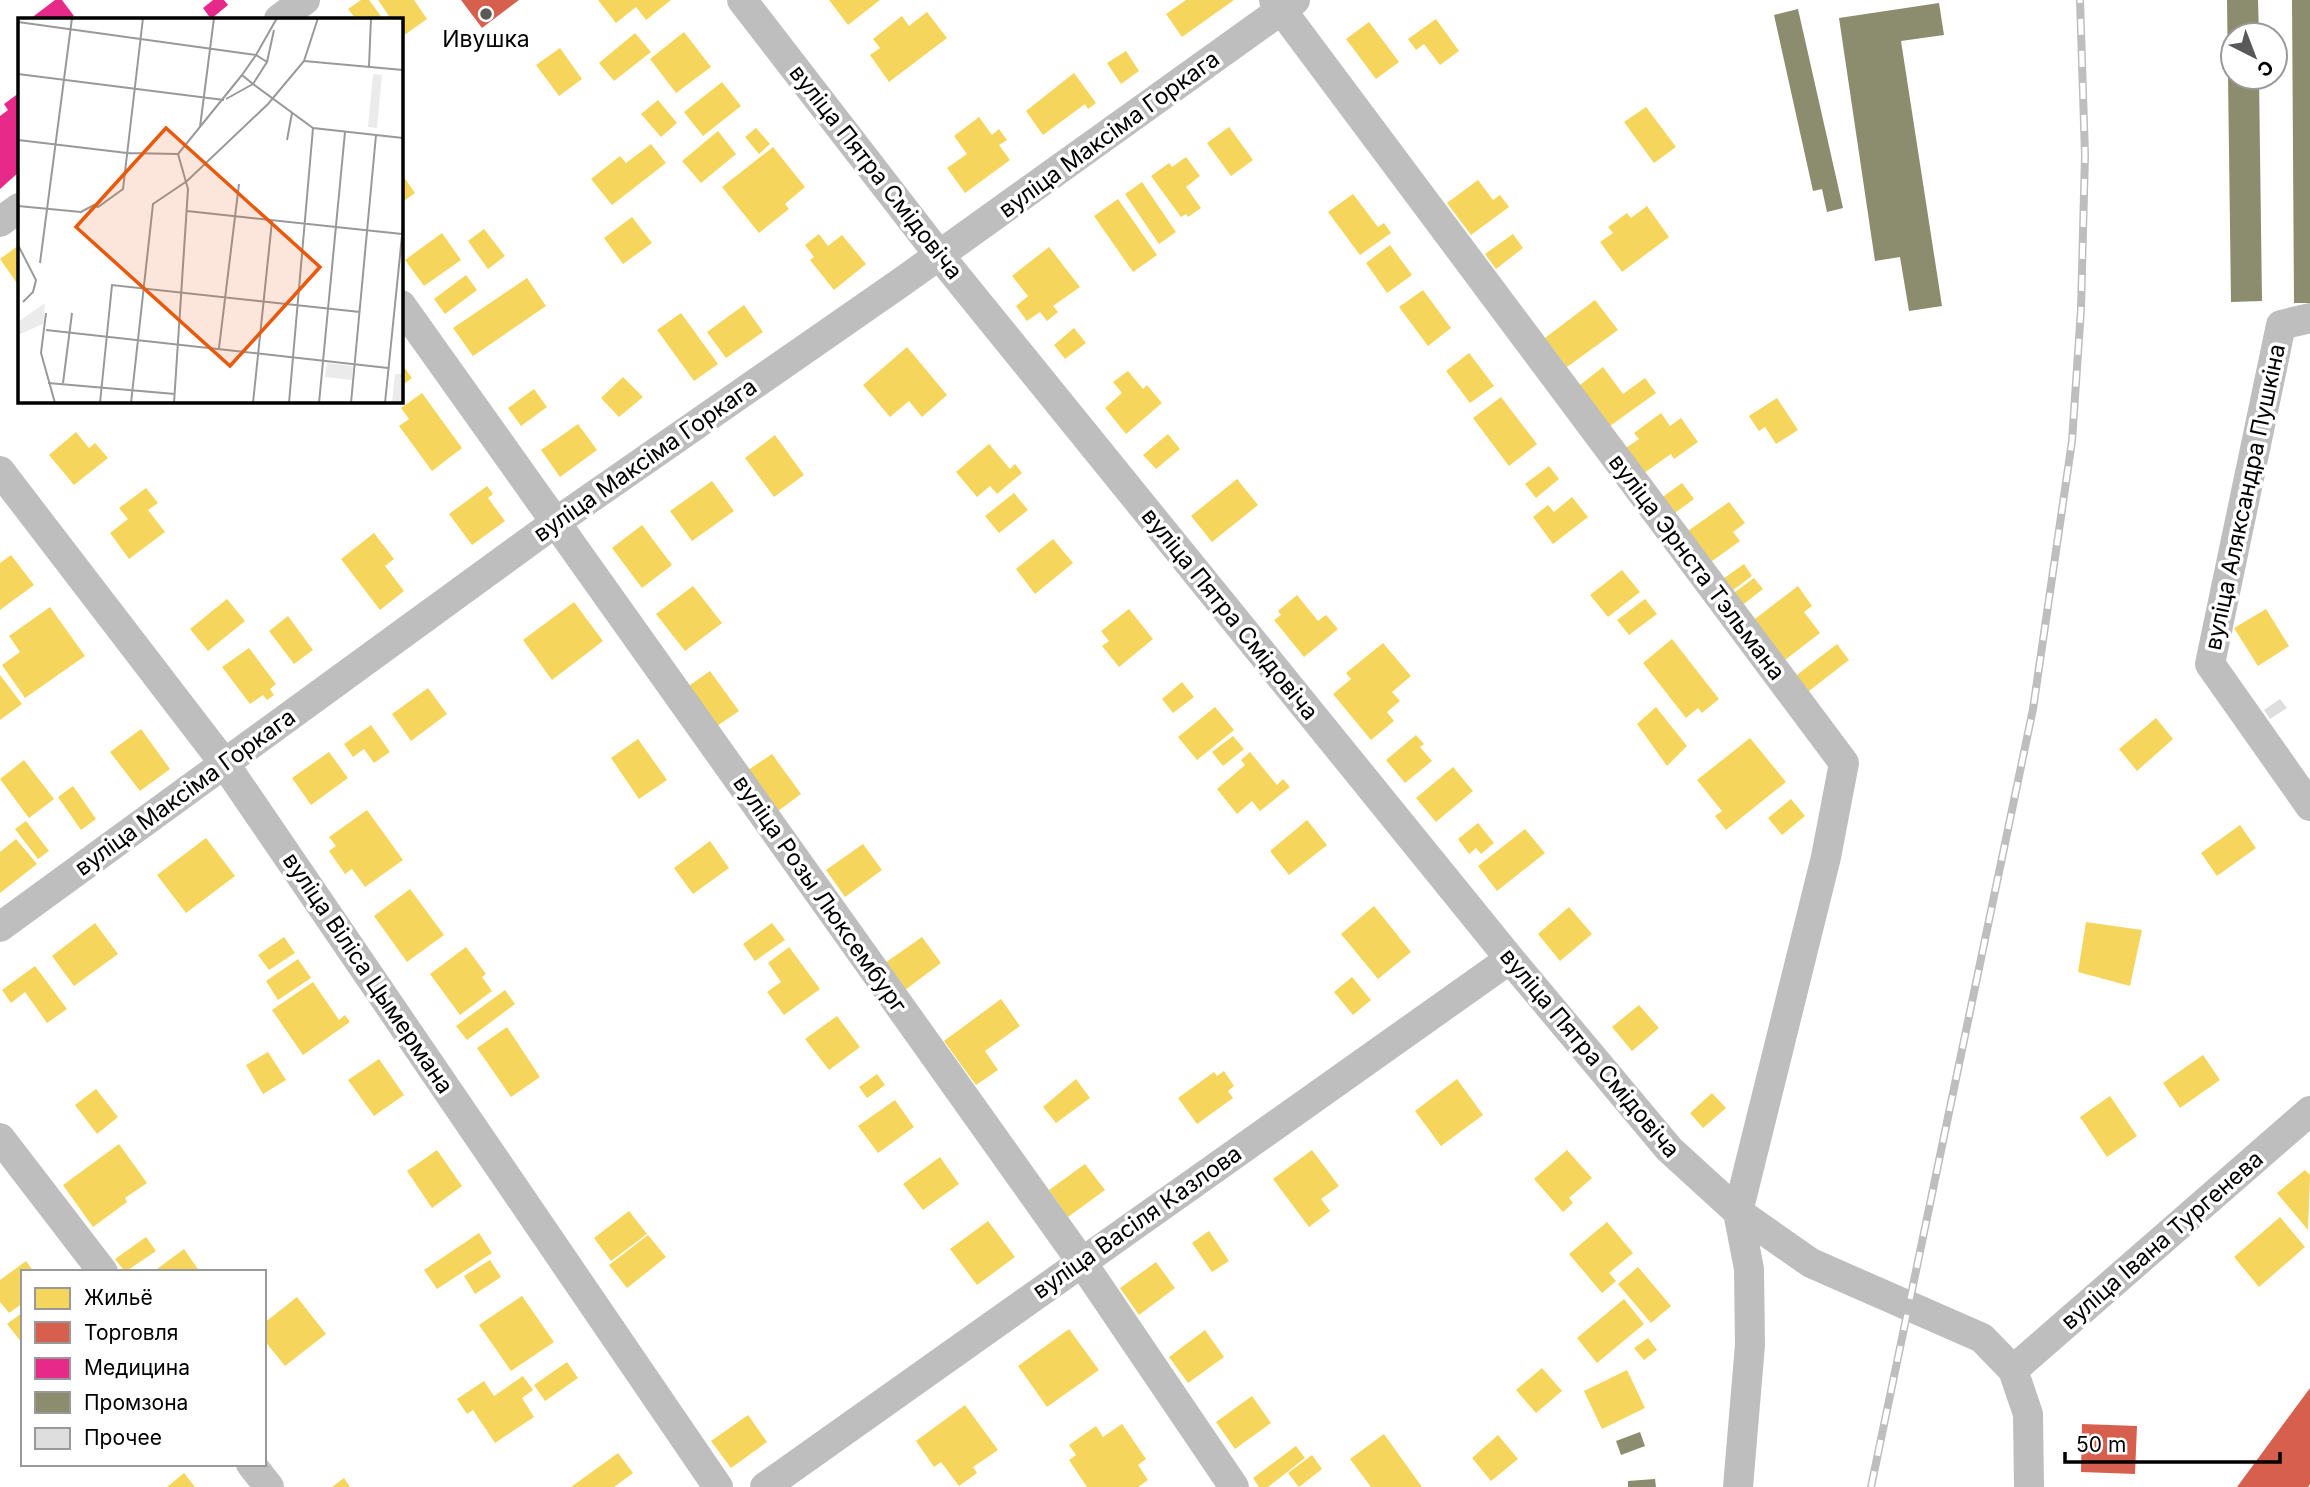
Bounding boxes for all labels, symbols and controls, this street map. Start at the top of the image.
marker: Ивушка [478,6,494,22]
inset map [18,18,402,402]
north arrow [2219,21,2289,91]
place label: Ивушка [442,25,530,53]
street label: вуліца Максіма Горкага [993,45,1225,223]
text: С [2252,55,2278,82]
street label: вуліца Пятра Смідовіча [784,59,968,285]
street label: вуліца Аляксандра Пушкіна [2199,341,2291,653]
street label: вуліца Максіма Горкага [528,372,762,548]
street label: вуліца Эрнста Тэльмана [1603,449,1791,685]
street label: вуліца Пятра Смідовіча [1136,502,1324,726]
street label: вуліца Максіма Горкага [69,703,301,881]
street label: вуліца Розы Люксембург [727,770,913,1018]
street label: вуліца Віліса Цымермана [277,847,459,1099]
street label: вуліца Пятра Смідовіча [1494,943,1686,1163]
street label: вуліца Васіля Казлова [1027,1139,1247,1305]
street label: вуліца Івана Тургенева [2055,1145,2269,1335]
legend [21,1270,266,1466]
text: Жильё [84,1285,153,1310]
text: Торговля [84,1320,178,1345]
text: Медицина [84,1355,190,1380]
text: Промзона [84,1390,188,1415]
scale bar [2065,1420,2280,1464]
text: Прочее [84,1425,162,1450]
text: 50 m [2076,1432,2126,1457]

